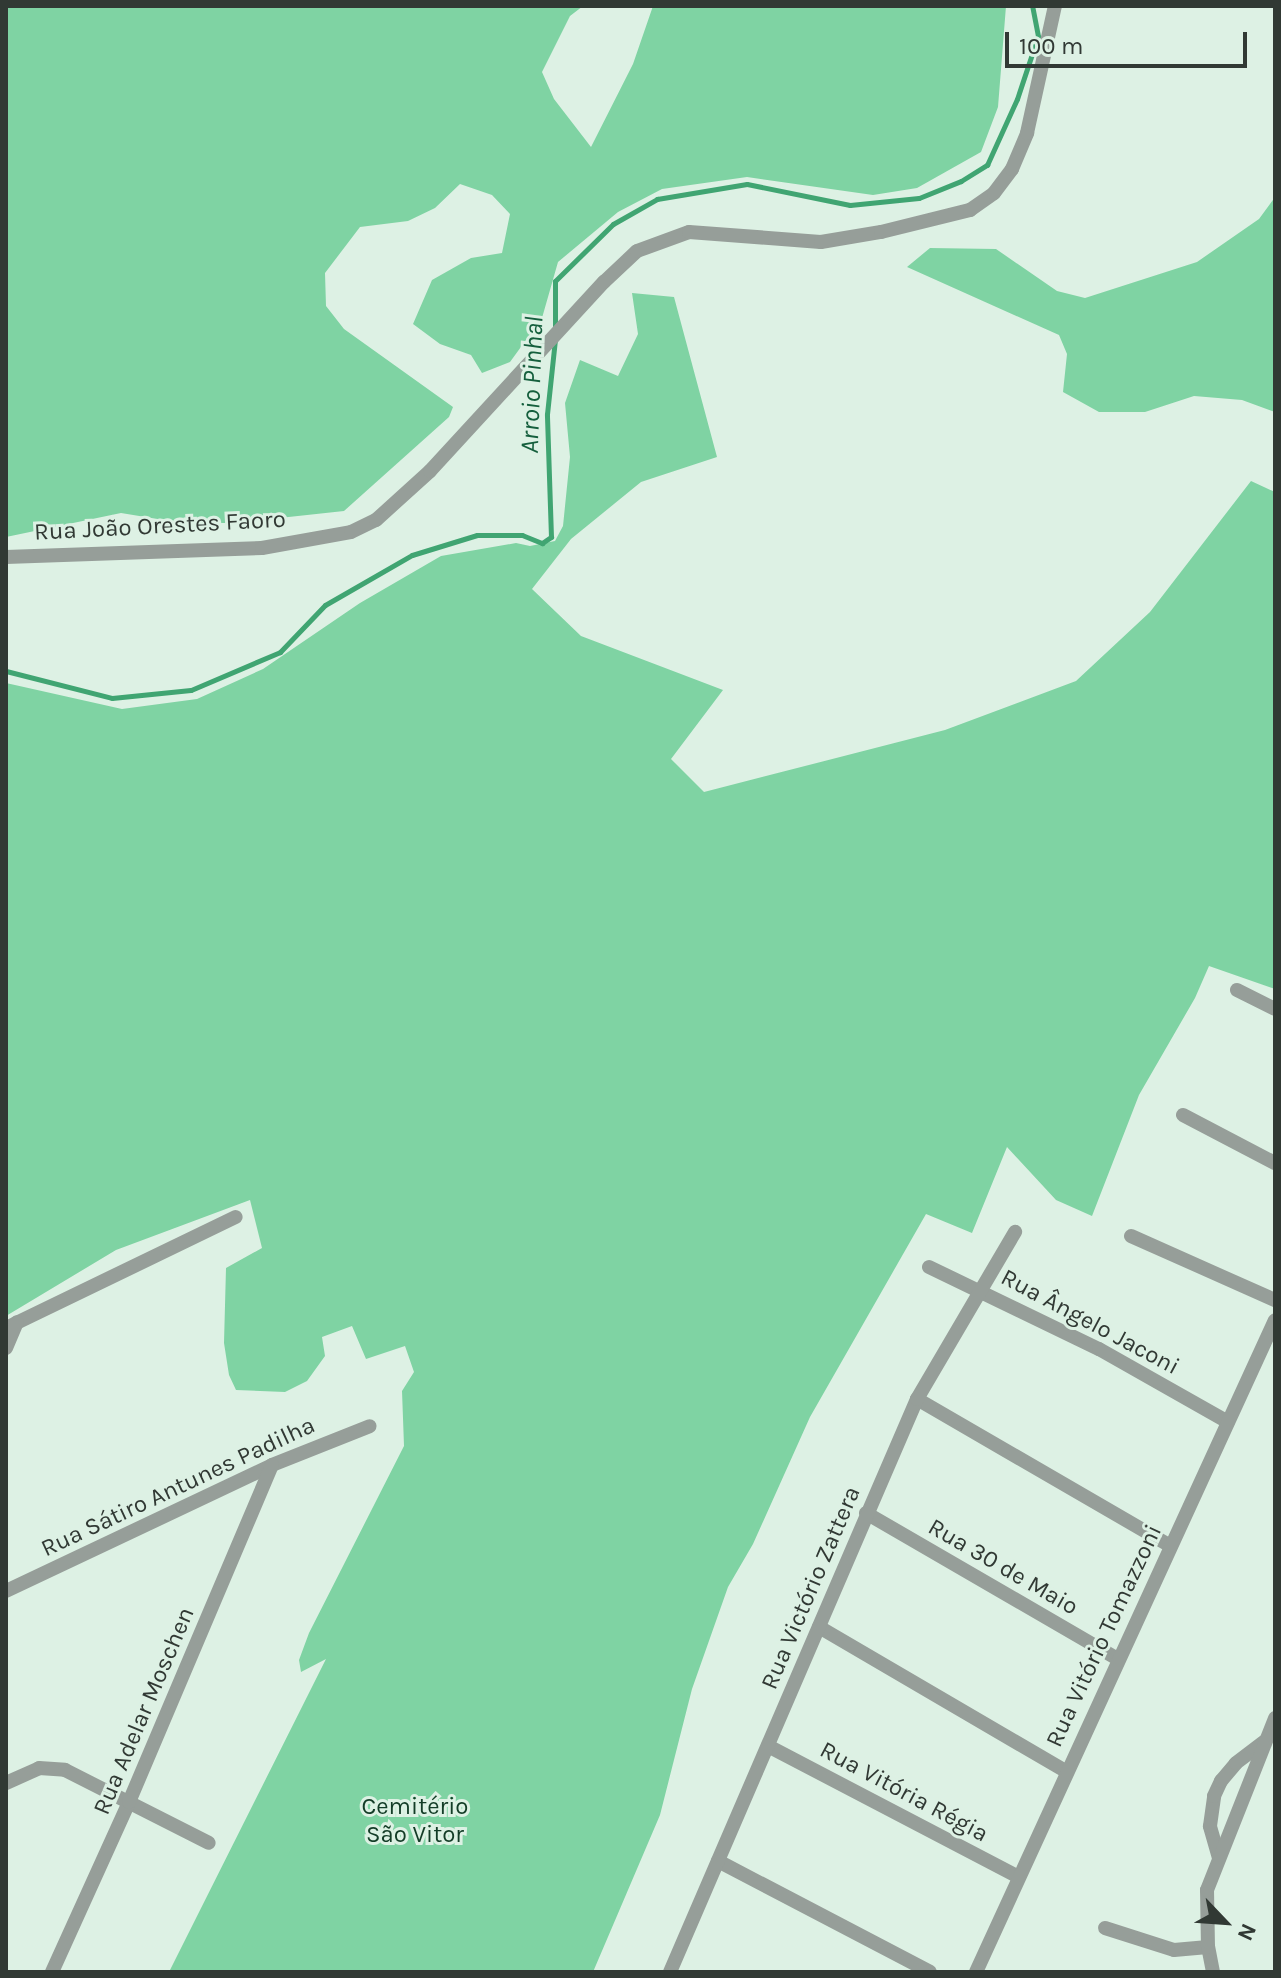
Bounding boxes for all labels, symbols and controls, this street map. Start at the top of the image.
scale bar [1009,16,1251,66]
text: 100 m [1019,32,1084,60]
water label: Arroio Pinhal [514,316,550,454]
street label: Rua João Orestes Faoro [33,505,287,547]
street label: Rua Ângelo Jaconi [996,1263,1184,1381]
street label: Rua Sátiro Antunes Padilha [37,1411,319,1563]
street label: Rua Victório Zattera [755,1482,867,1694]
street label: Rua 30 de Maio [923,1512,1083,1622]
street label: Rua Vitório Tomazzoni [1040,1520,1168,1752]
street label: Rua Adelar Moschen [87,1603,201,1819]
street label: Rua Vitória Régia [815,1735,993,1849]
park label: Cemitério São Vitor [362,1793,468,1849]
north arrow [1185,1882,1265,1962]
text: N [1232,1919,1262,1945]

